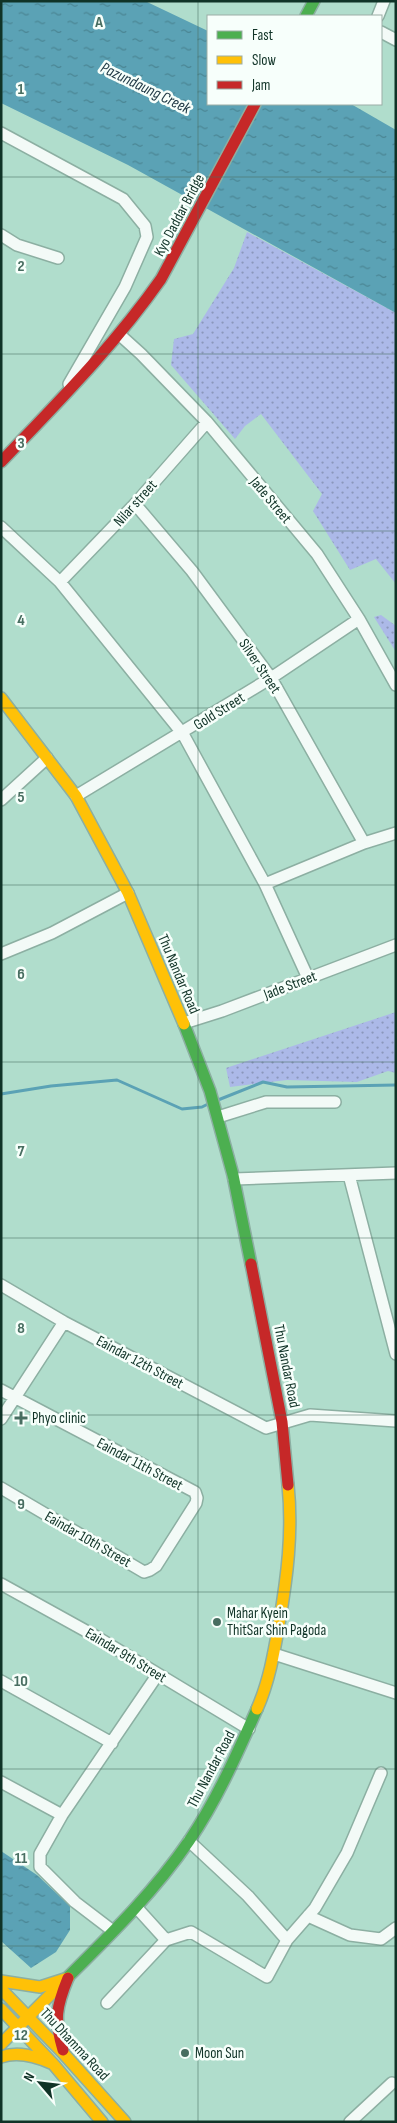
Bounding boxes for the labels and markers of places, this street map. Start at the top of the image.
place label: Phyo clinic [32,1409,86,1428]
marker: Phyo clinic [14,1411,28,1425]
place label: Mahar Kyein ThitSar Shin Pagoda [227,1604,326,1640]
marker: Mahar Kyein ThitSar Shin Pagoda [211,1616,223,1628]
place label: Moon Sun [195,2044,244,2063]
marker: Moon Sun [179,2047,191,2059]

